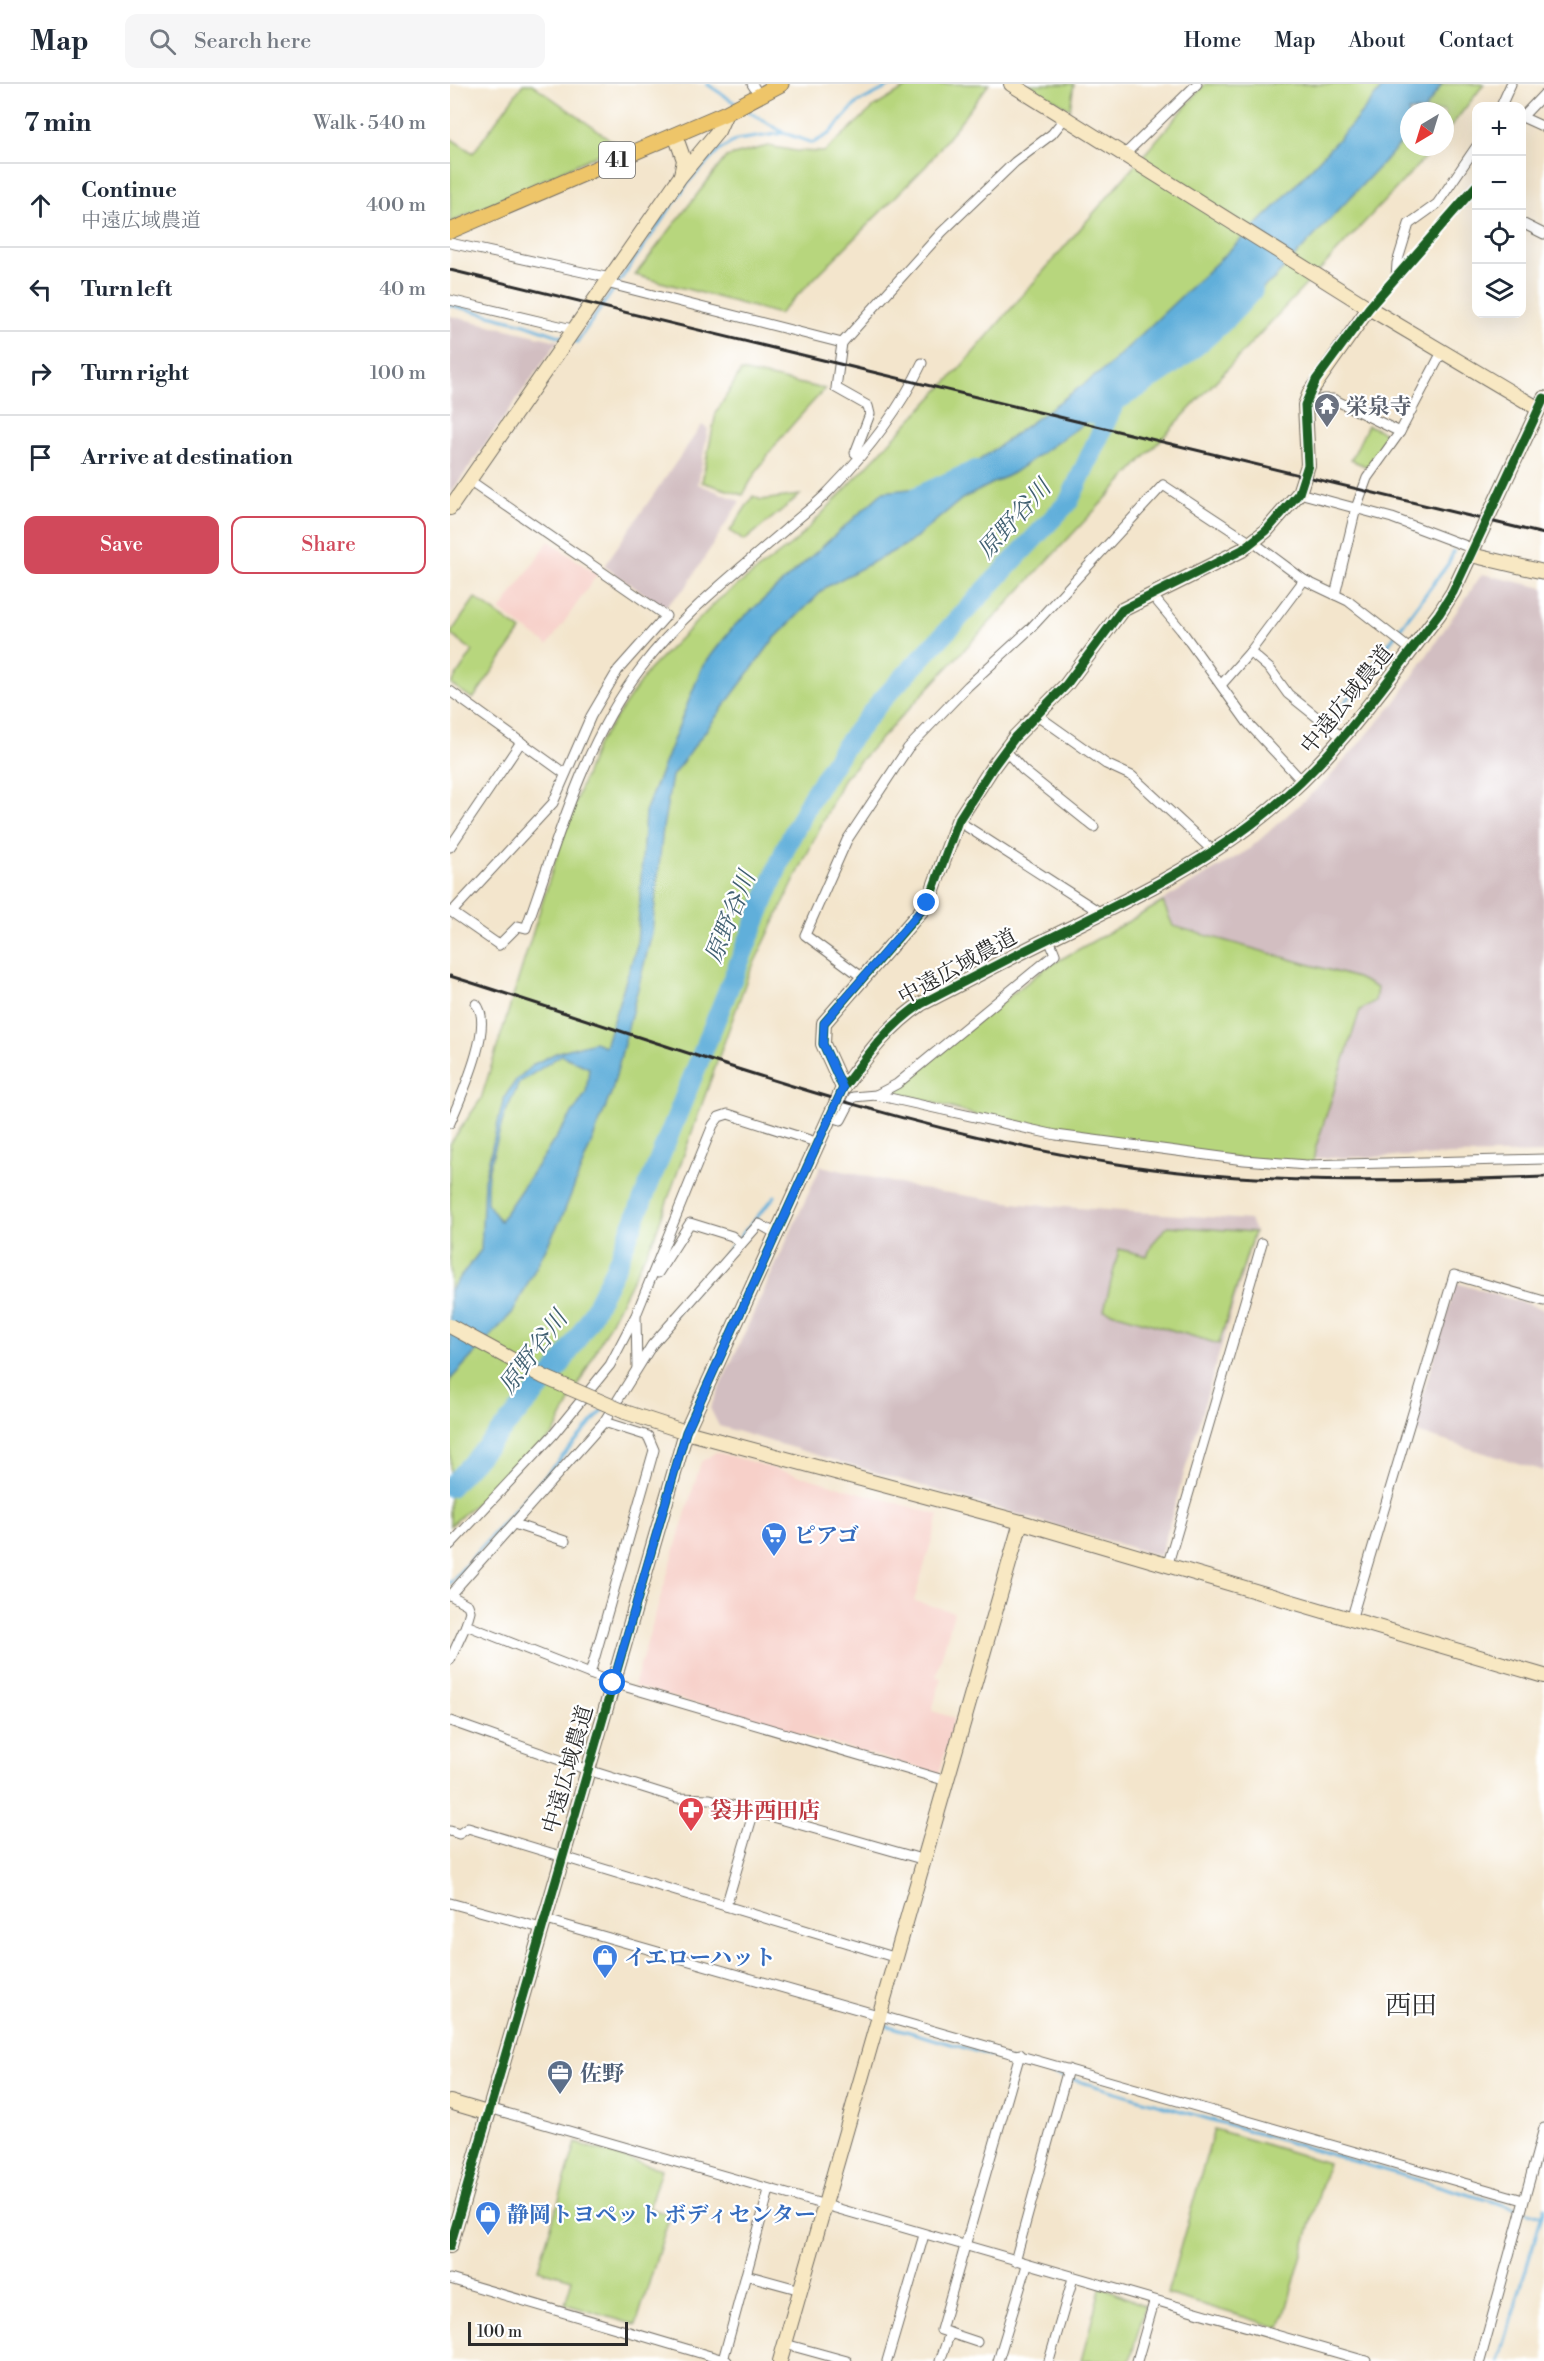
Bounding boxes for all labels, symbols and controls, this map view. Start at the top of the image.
search box [125,14,545,68]
text: Map [30,24,89,59]
icon: search [146,25,179,58]
text: Search here [194,28,311,55]
text: Home [1184,28,1241,54]
text: Map [1274,28,1316,54]
text: About [1349,28,1406,54]
text: Contact [1439,28,1514,54]
north arrow [1400,102,1454,156]
map controls [1472,102,1526,318]
button: + [1472,102,1526,156]
text: 7 min [24,107,91,139]
text: Walk · 540 m [313,111,426,136]
road number: 41 [599,142,635,178]
button: − [1472,156,1526,210]
text: Continue [81,177,177,204]
icon: ahead [24,189,57,222]
text: 400 m [366,193,426,218]
text: 中遠広域農道 [81,209,201,234]
button: locate [1472,210,1526,264]
button: layers [1472,264,1526,318]
icon: left [24,273,57,306]
text: Turn left [81,276,172,303]
text: 40 m [379,277,426,302]
icon: right [24,357,57,390]
text: Turn right [81,360,189,387]
text: 100 m [370,361,426,386]
temple icon: 栄泉寺 [1312,391,1342,429]
place label: 栄泉寺 [1346,394,1412,421]
icon: arrive [24,441,57,474]
text: Arrive at destination [81,444,293,471]
water label: 原野谷川 [971,472,1060,565]
button: Save [24,516,219,574]
button: Share [231,516,426,574]
street label: 中遠広域農道 [1295,640,1399,760]
water label: 原野谷川 [699,864,764,967]
route end [913,889,939,915]
street label: 中遠広域農道 [893,924,1022,1011]
water label: 原野谷川 [493,1303,576,1400]
supermarket icon: ピアゴ [759,1520,789,1558]
place label: ピアゴ [794,1523,859,1550]
route start [599,1669,625,1695]
street label: 中遠広域農道 [537,1702,600,1837]
pharmacy icon: 袋井西田店 [676,1795,706,1833]
place label: 袋井西田店 [710,1798,820,1825]
shop icon: イエローハット [590,1942,620,1980]
place label: イエローハット [624,1945,776,1972]
district label: 西田 [1385,1990,1437,2022]
office icon: 佐野 [545,2058,575,2096]
place label: 佐野 [580,2061,625,2088]
shop icon: 静岡トヨペット ボディセンター [473,2199,503,2237]
place label: 静岡トヨペット ボディセンター [507,2202,816,2229]
scale bar [468,2319,628,2346]
text: 100 m [477,2322,522,2342]

